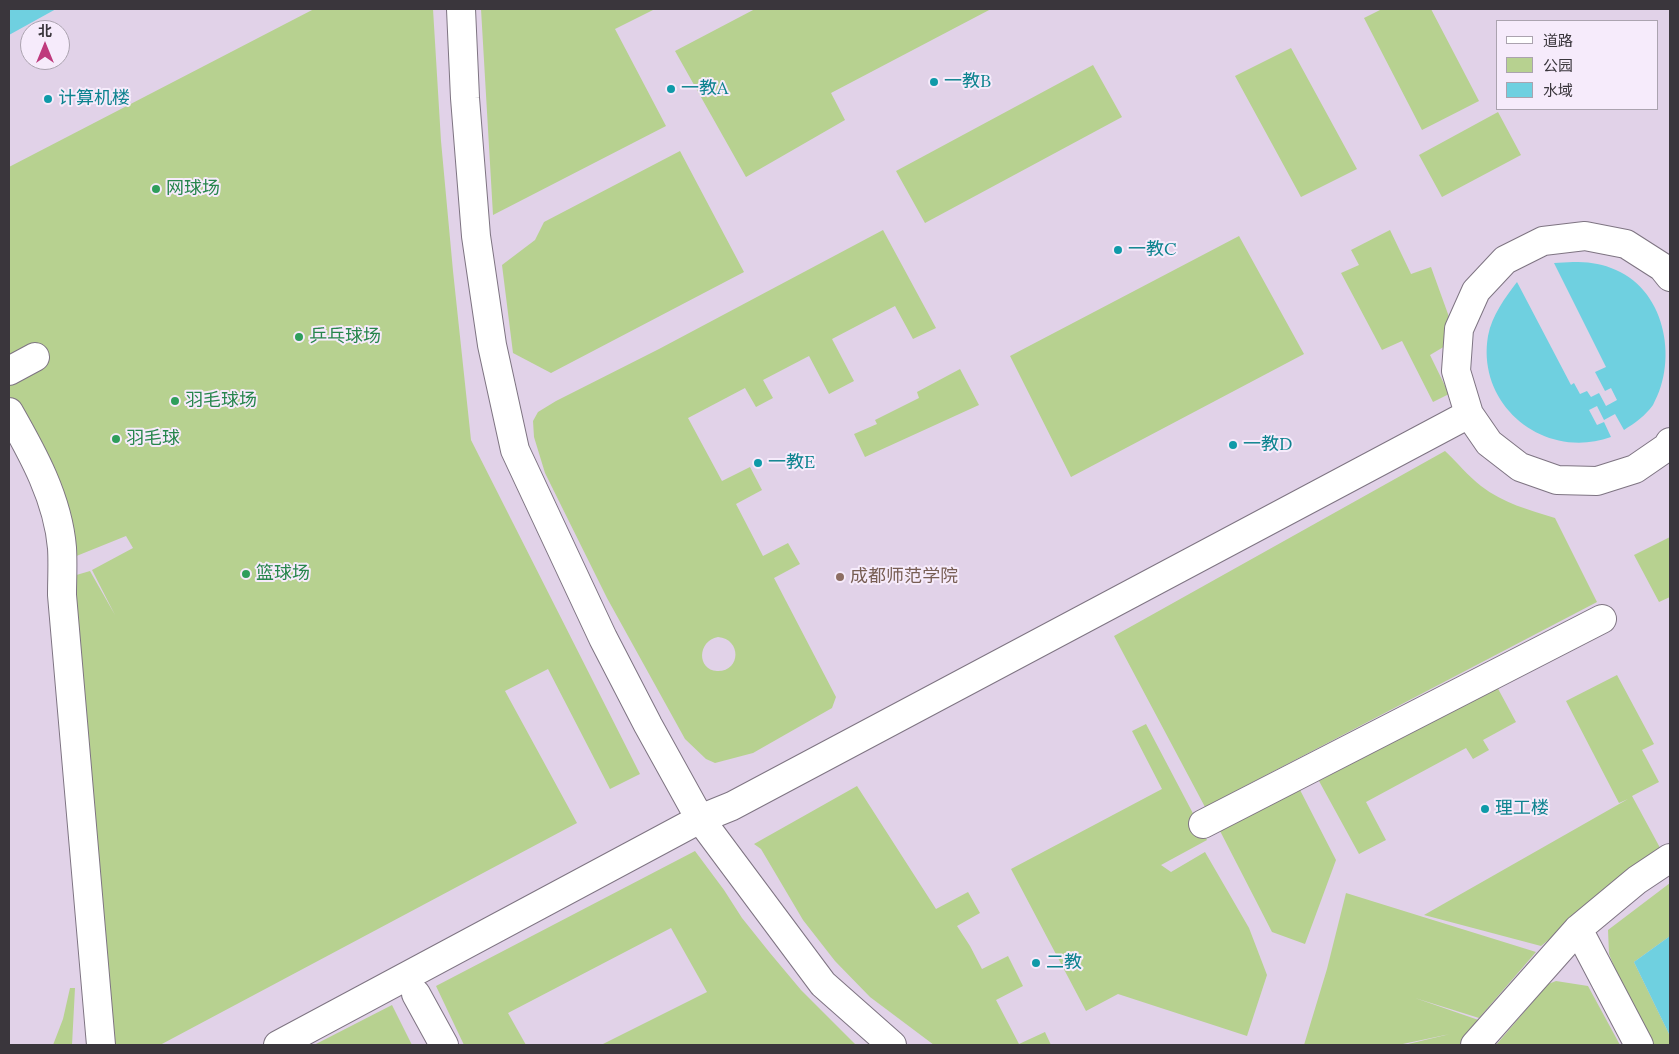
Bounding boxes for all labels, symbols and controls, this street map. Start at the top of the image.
north arrow [20,20,70,70]
legend [1496,20,1659,110]
text: 北 [38,22,52,40]
text: 道路 [1543,31,1573,50]
text: 公园 [1543,56,1573,75]
place label: 一教B [944,71,991,93]
marker: 一教B [928,76,940,88]
place label: 一教A [681,78,728,100]
text: 水域 [1543,81,1573,100]
marker: 一教A [665,83,677,95]
place label: 计算机楼 [58,88,130,110]
marker: 计算机楼 [42,93,54,105]
place label: 网球场 [166,178,220,200]
marker: 网球场 [150,183,162,195]
place label: 一教C [1128,239,1177,261]
marker: 一教C [1112,244,1124,256]
place label: 乒乓球场 [309,326,381,348]
marker: 乒乓球场 [293,331,305,343]
place label: 羽毛球场 [185,390,257,412]
marker: 羽毛球场 [169,395,181,407]
place label: 羽毛球 [126,428,180,450]
marker: 羽毛球 [110,433,122,445]
place label: 一教D [1243,434,1292,456]
marker: 一教D [1227,439,1239,451]
place label: 一教E [768,452,815,474]
marker: 一教E [752,457,764,469]
place label: 篮球场 [256,563,310,585]
place label: 成都师范学院 [850,566,958,588]
marker: 篮球场 [240,568,252,580]
marker: 成都师范学院 [834,571,846,583]
place label: 理工楼 [1495,798,1549,820]
marker: 理工楼 [1479,803,1491,815]
place label: 二教 [1046,952,1082,974]
marker: 二教 [1030,957,1042,969]

